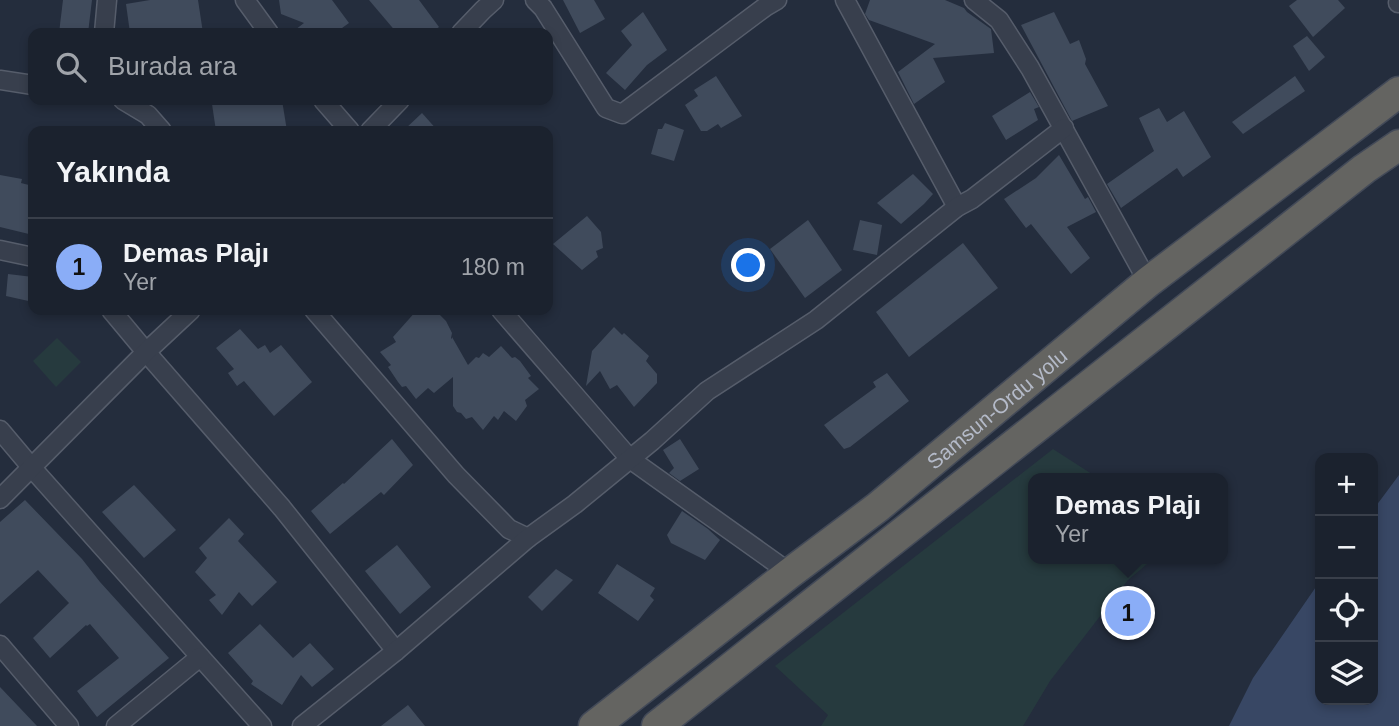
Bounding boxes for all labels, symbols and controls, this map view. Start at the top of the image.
search box [28,28,553,105]
icon: search [52,48,90,86]
text: Burada ara [108,51,237,81]
text: Yakında [56,155,169,188]
text: Demas Plajı [123,238,269,268]
your location [731,248,765,282]
text: 1 [73,254,85,280]
text: 180 m [461,254,525,280]
text: Yer [123,269,157,295]
street label: Samsun-Ordu yolu [922,343,1071,473]
map controls [1315,453,1378,705]
button: + [1315,453,1378,516]
popup [1028,473,1228,564]
text: Demas Plajı [1055,490,1201,520]
button: − [1315,516,1378,579]
text: Yer [1055,521,1089,547]
button: locate [1315,579,1378,642]
pin: 1 [1105,587,1151,639]
button: layers [1315,642,1378,705]

